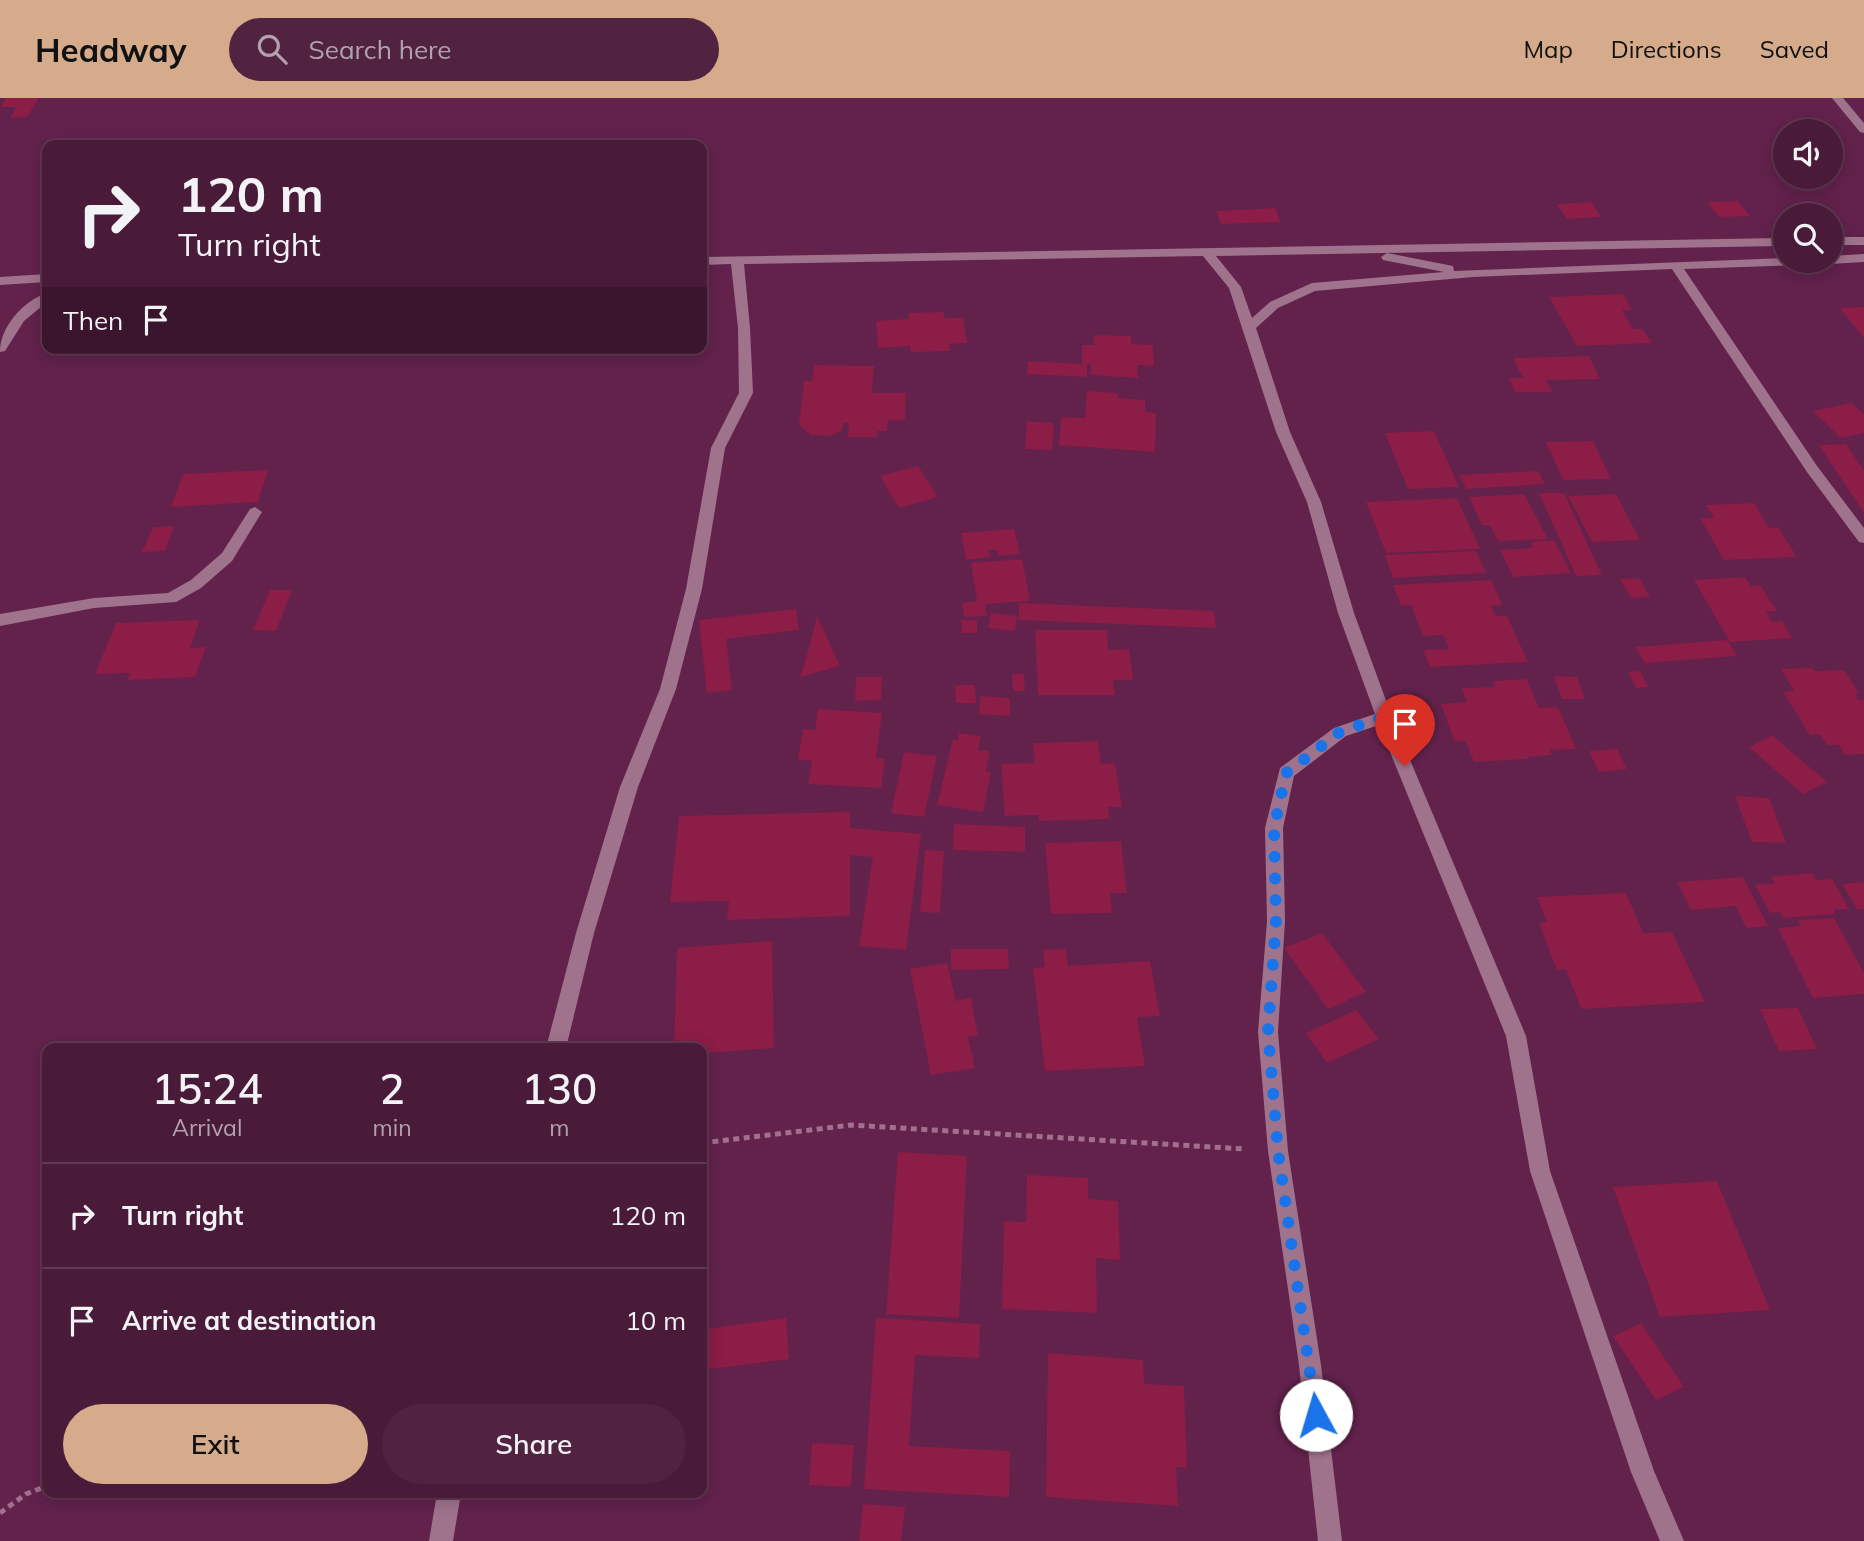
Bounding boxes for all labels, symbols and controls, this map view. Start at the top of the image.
search box [229,18,719,81]
text: Headway [35,29,187,70]
icon: search [253,30,291,68]
text: Search here [309,33,451,66]
text: Map [1523,34,1573,64]
text: Directions [1611,34,1722,64]
text: Saved [1760,34,1829,64]
map controls [1773,119,1843,273]
button: sound [1773,119,1843,189]
text: 120 m [178,163,324,224]
icon: right [63,168,154,259]
button: search [1773,203,1843,273]
text: Turn right [178,224,321,264]
icon: arrive [137,301,175,339]
text: Then [63,304,123,337]
pin [1375,694,1435,766]
icon: arrive [1386,705,1424,743]
text: 15:24 [152,1062,263,1115]
text: 2 [379,1062,405,1115]
text: 130 [522,1062,597,1115]
text: Arrival [172,1113,242,1142]
text: min [372,1113,412,1142]
text: m [549,1113,569,1142]
icon: right [63,1197,101,1235]
text: Turn right [122,1199,243,1232]
text: 120 m [610,1199,686,1232]
icon: arrive [63,1302,101,1340]
text: Arrive at destination [122,1304,377,1337]
text: 10 m [625,1304,686,1337]
position arrow [1279,1378,1353,1452]
button: Exit [63,1404,368,1484]
button: Share [382,1404,686,1484]

